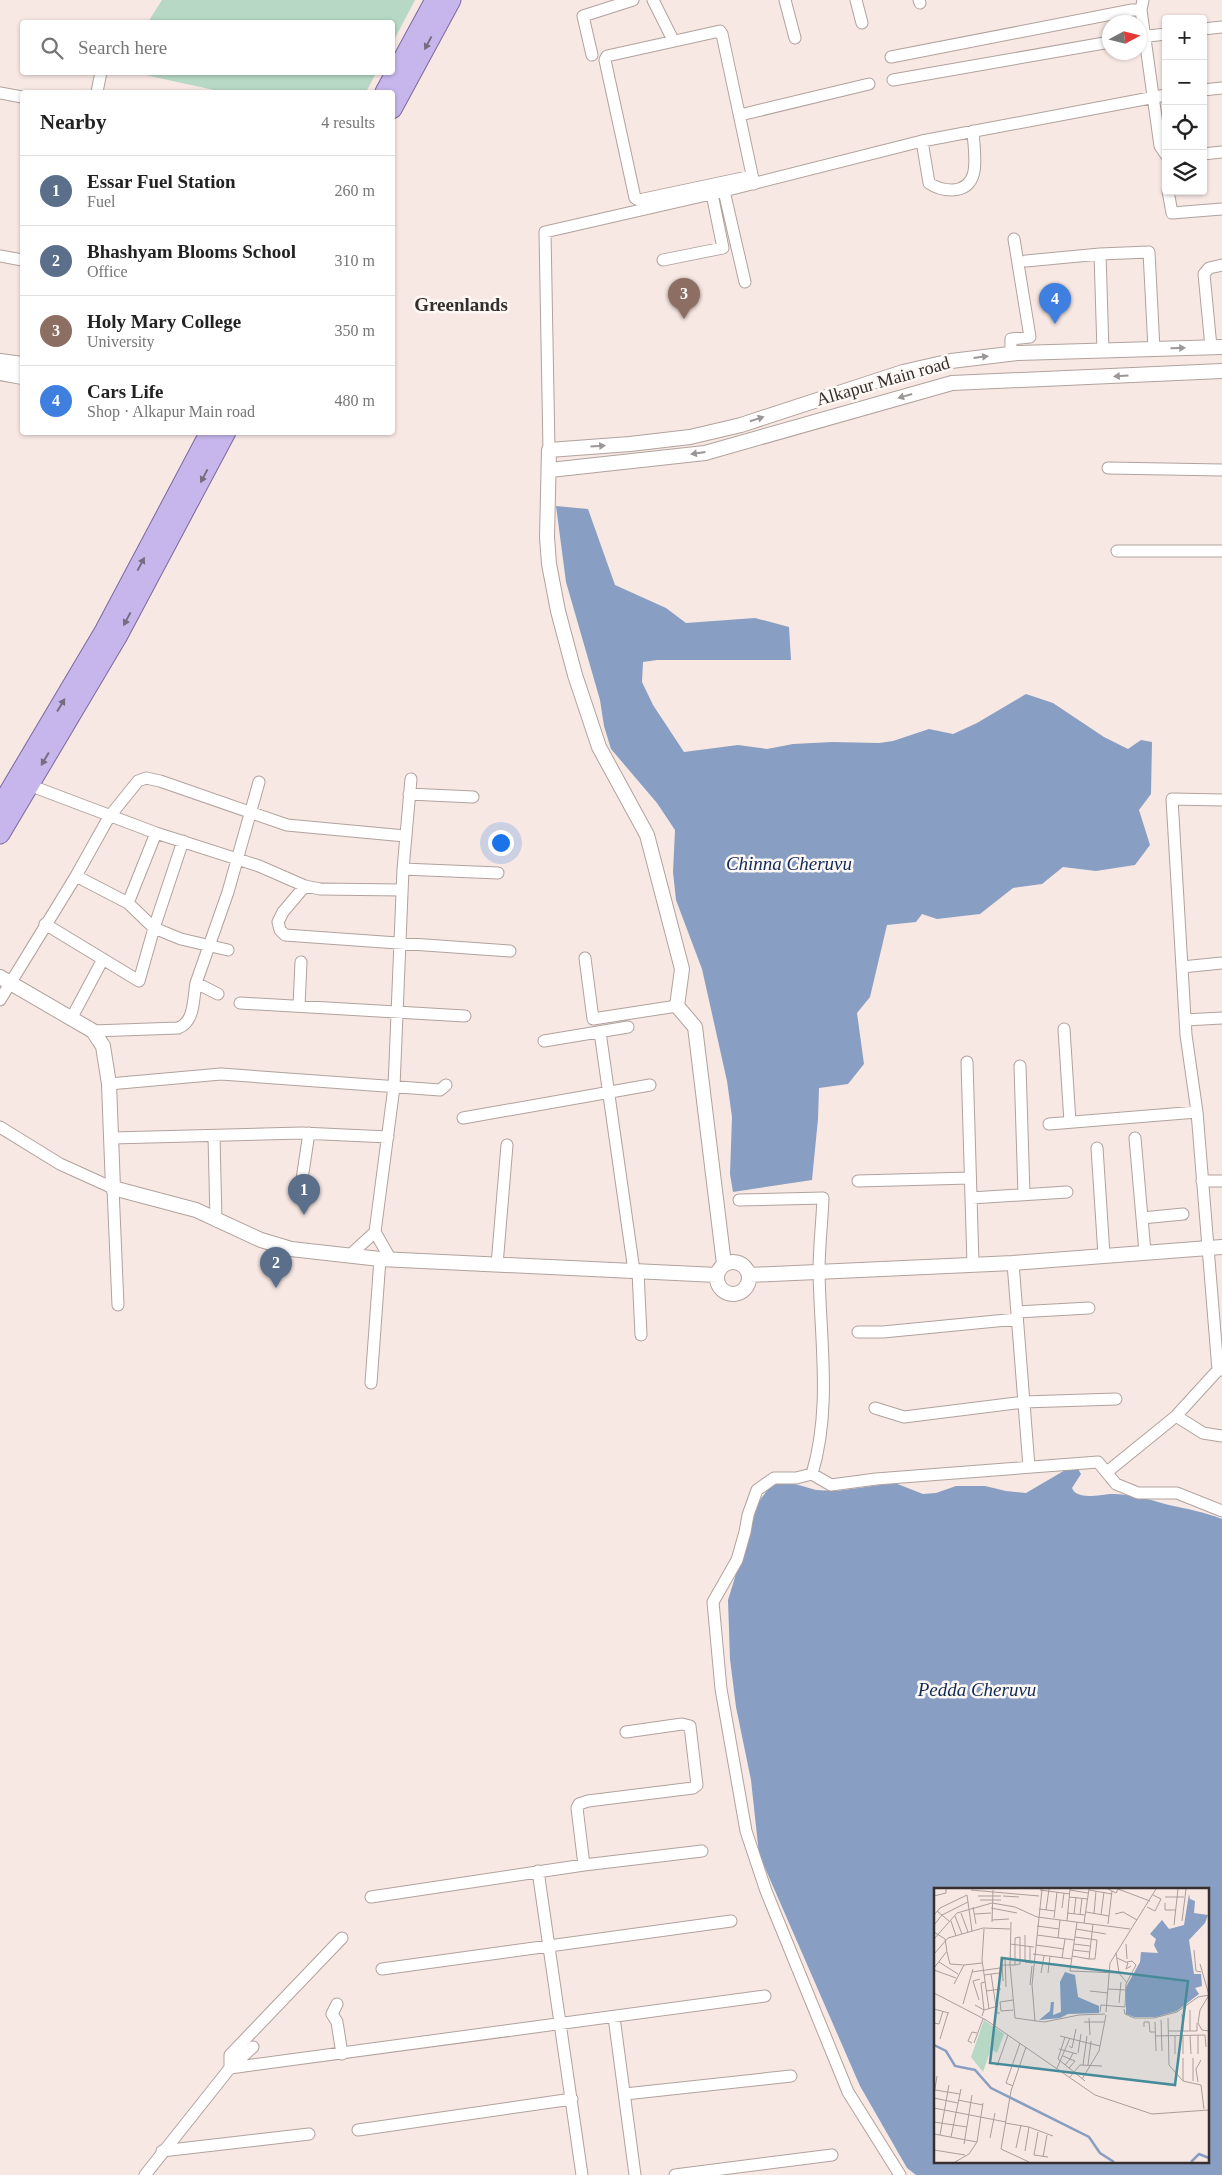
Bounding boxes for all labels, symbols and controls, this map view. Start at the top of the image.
north arrow [1102,15,1147,60]
map controls [1162,15,1207,195]
button: + [1162,15,1207,60]
search box [20,20,395,75]
icon: search [38,34,66,62]
one-way arrow [424,36,432,50]
text: Search here [78,37,167,58]
button: − [1162,60,1207,105]
button: locate [1162,105,1207,150]
text: Nearby [40,110,107,134]
text: 4 results [321,114,375,131]
button: layers [1162,150,1207,195]
text: Essar Fuel Station [87,171,236,192]
text: 1 [52,182,60,199]
text: 260 m [335,182,375,199]
text: Fuel [87,193,115,210]
text: Bhashyam Blooms School [87,241,296,262]
text: 2 [52,252,60,269]
text: 310 m [335,252,375,269]
text: Office [87,263,128,280]
pin: 3 [668,278,700,319]
pin: 4 [1039,283,1071,324]
district label: Greenlands [414,294,508,315]
text: Holy Mary College [87,311,241,332]
text: 3 [52,322,60,339]
text: 350 m [335,322,375,339]
text: University [87,333,155,350]
one-way arrow [1170,344,1186,352]
street label: Alkapur Main road [814,352,952,410]
one-way arrow [973,353,989,361]
one-way arrow [1113,372,1129,380]
text: Cars Life [87,381,164,402]
text: 4 [52,392,60,409]
text: 480 m [335,392,375,409]
one-way arrow [897,392,912,400]
text: Shop · Alkapur Main road [87,403,255,420]
one-way arrow [750,415,765,423]
one-way arrow [590,442,606,450]
one-way arrow [690,450,706,458]
one-way arrow [199,469,208,482]
one-way arrow [137,556,145,571]
one-way arrow [123,612,131,626]
one-way arrow [56,698,65,711]
one-way arrow [40,752,49,765]
your location [488,830,514,856]
water label: Chinna Cheruvu [726,853,852,874]
pin: 1 [288,1174,320,1215]
pin: 2 [260,1247,292,1288]
water label: Pedda Cheruvu [917,1679,1036,1700]
inset map [934,1888,1210,2162]

